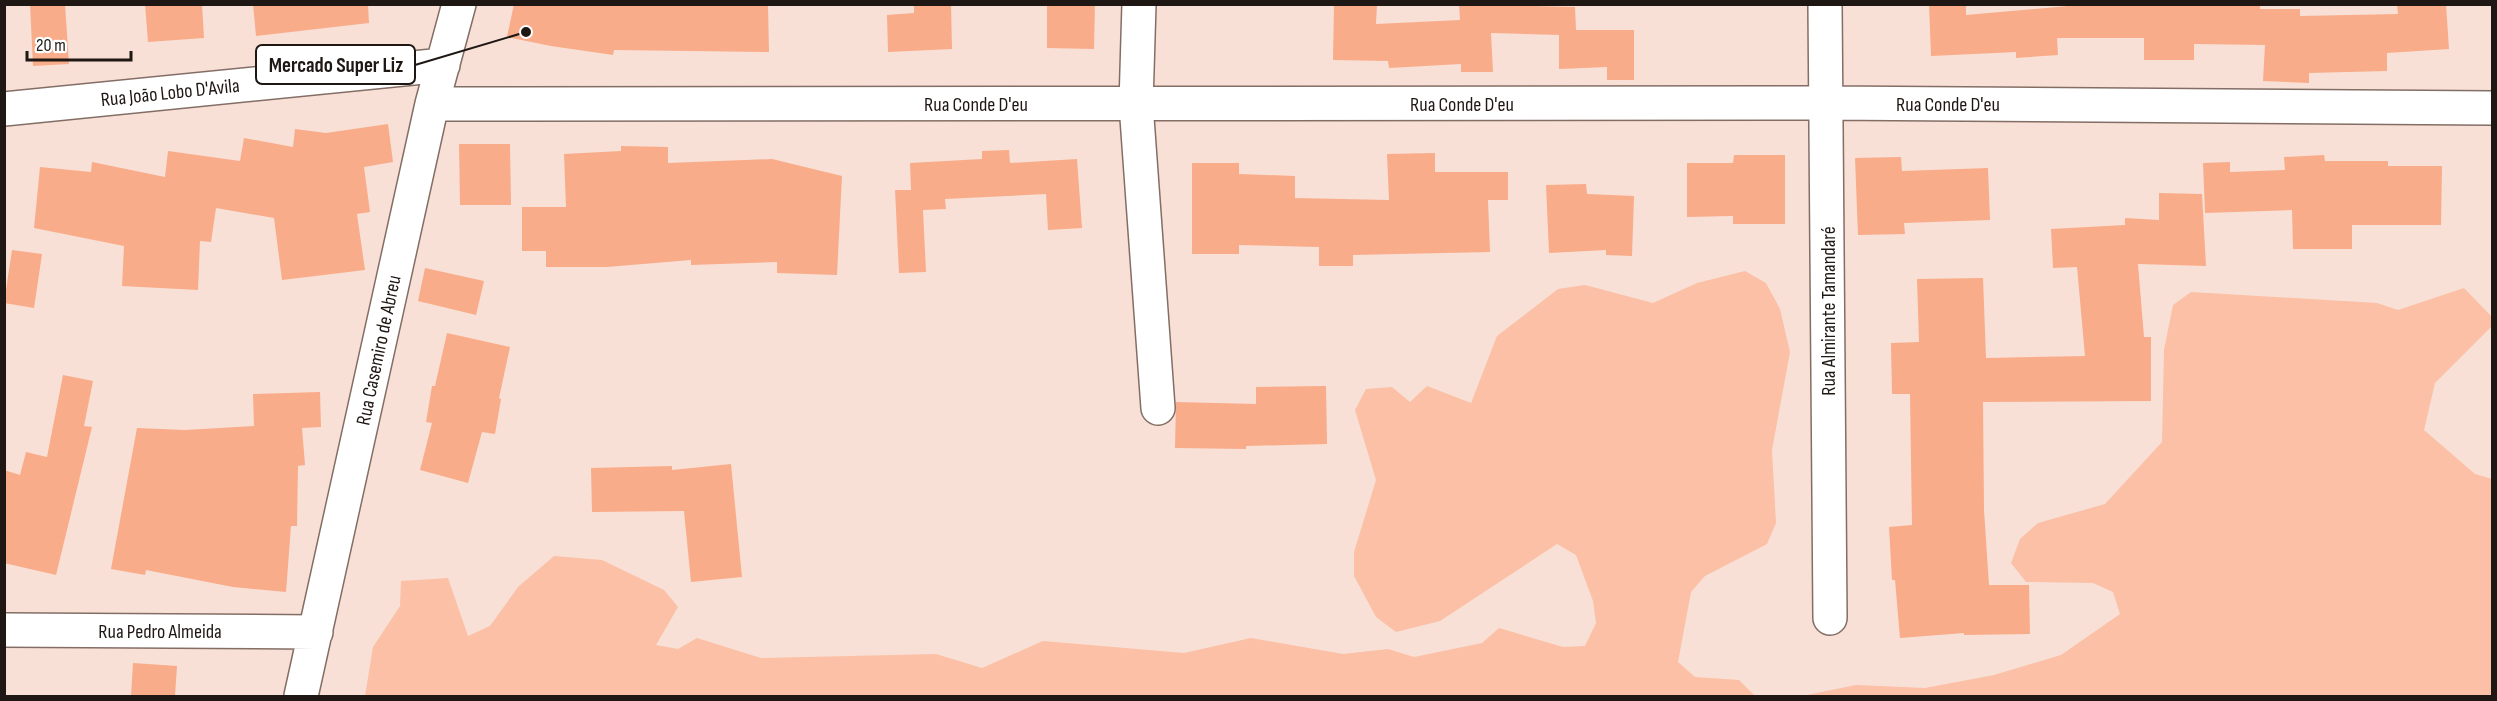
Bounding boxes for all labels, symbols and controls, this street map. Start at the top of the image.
scale bar [27,24,130,62]
text: 20 m [36,35,66,56]
callout: Mercado Super Liz [256,45,415,84]
text: Mercado Super Liz [269,53,403,78]
street label: Rua João Lobo D'Avila [99,74,241,112]
street label: Rua Conde D'eu [924,93,1028,117]
street label: Rua Conde D'eu [1410,93,1514,117]
street label: Rua Conde D'eu [1896,93,2000,117]
street label: Rua Almirante Tamandaré [1817,226,1841,396]
street label: Rua Casemiro de Abreu [351,273,407,427]
street label: Rua Pedro Almeida [98,620,222,644]

